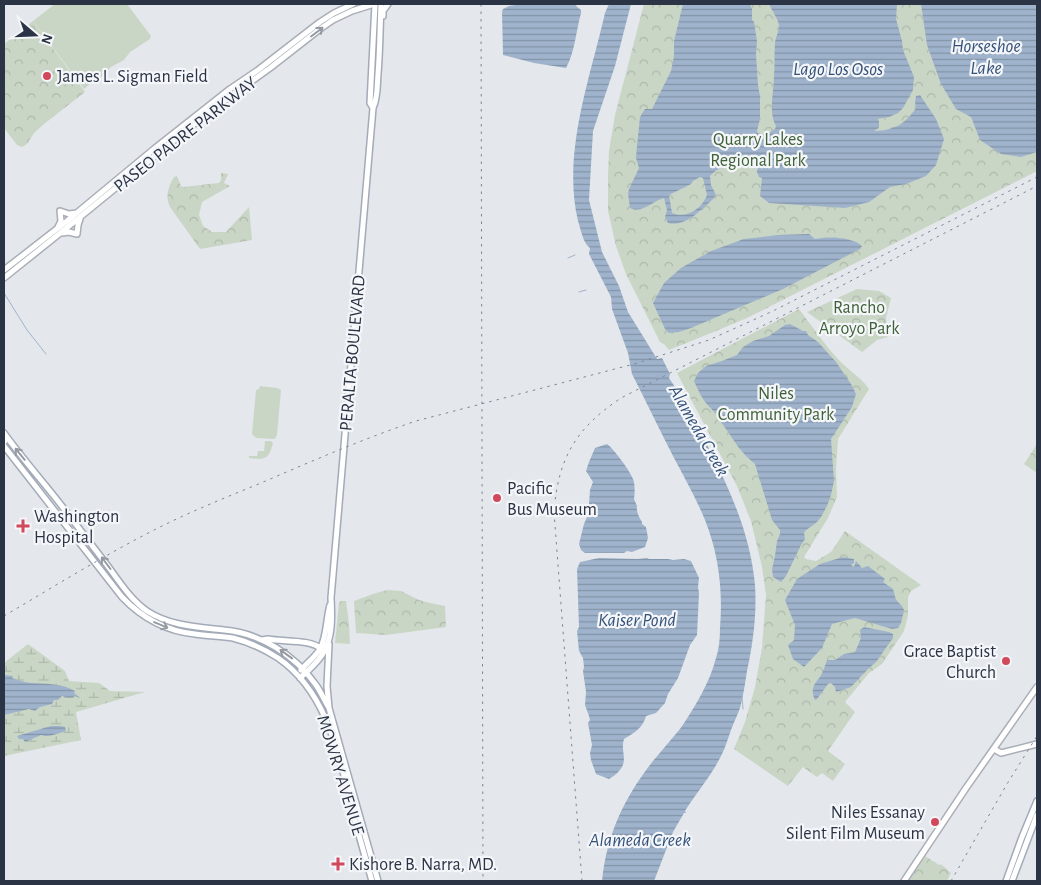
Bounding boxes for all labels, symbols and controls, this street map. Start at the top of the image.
north arrow [10,10,60,60]
one-way arrow [310,27,324,37]
text: N [38,32,55,46]
water label: Horseshoe Lake [951,37,1021,78]
water label: Lago Los Osos [793,60,883,79]
place label: James L. Sigman Field [57,68,208,86]
marker: James L. Sigman Field [41,70,53,82]
street label: PASEO PADRE PARKWAY [111,73,261,196]
park label: Quarry Lakes Regional Park [710,131,806,170]
street label: PERALTA BOULEVARD [337,274,369,432]
park label: Rancho Arroyo Park [819,299,900,338]
water label: Alameda Creek [665,381,733,480]
park label: Niles Community Park [718,385,835,424]
one-way arrow [15,447,25,461]
place label: Pacific Bus Museum [507,480,597,519]
marker: Pacific Bus Museum [491,492,503,504]
place label: Washington Hospital [34,508,119,547]
marker: Washington Hospital [16,519,30,533]
one-way arrow [100,557,111,570]
water label: Kaiser Pond [598,611,677,630]
one-way arrow [153,621,168,631]
place label: Grace Baptist Church [904,643,996,682]
one-way arrow [279,649,293,659]
marker: Grace Baptist Church [1000,655,1012,667]
street label: MOWRY AVENUE [313,713,367,838]
place label: Niles Essanay Silent Film Museum [786,804,925,843]
marker: Niles Essanay Silent Film Museum [929,816,941,828]
water label: Alameda Creek [588,831,691,850]
place label: Kishore B. Narra, MD. [349,856,497,874]
marker: Kishore B. Narra, MD. [331,857,345,871]

